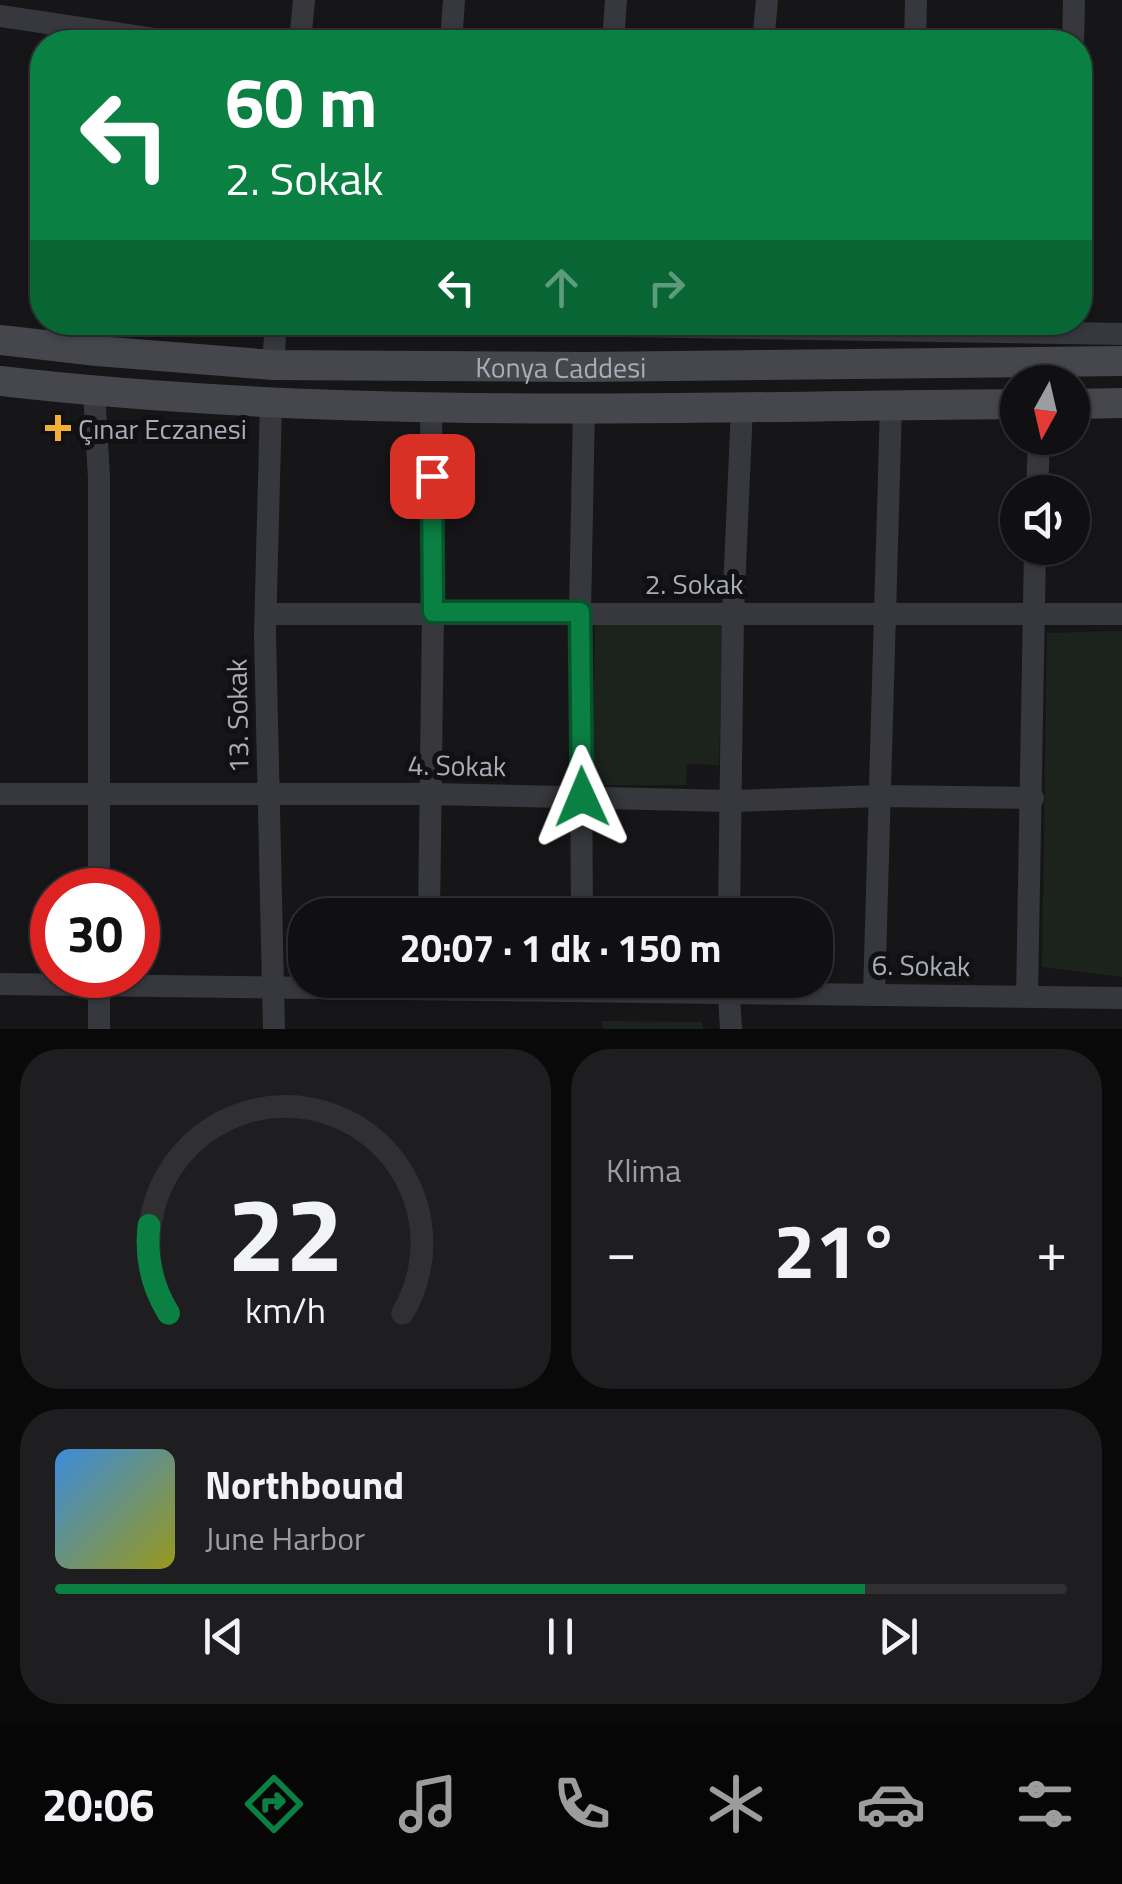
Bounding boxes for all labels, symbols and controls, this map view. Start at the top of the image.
text: 60 m [225,48,378,154]
icon: left [60,70,190,200]
text: 2. Sokak [225,144,384,212]
icon: left [429,260,484,315]
icon: ahead [534,260,589,315]
icon: right [639,260,694,315]
street label: Konya Caddesi [475,345,646,389]
north arrow [1000,365,1090,455]
map controls [1000,365,1090,565]
place label: Çınar Eczanesi [78,407,247,450]
marker: Çınar Eczanesi [47,417,69,439]
pin [390,434,475,519]
icon: arrive [405,449,460,504]
button: sound [1000,475,1090,565]
street label: 2. Sokak [645,562,743,605]
street label: 13. Sokak [215,658,259,774]
street label: 4. Sokak [407,743,507,787]
position arrow [530,745,634,849]
speed limit sign: 30 [30,868,160,998]
text: 20:07 · 1 dk · 150 m [400,919,721,977]
street label: 6. Sokak [871,943,971,987]
text: Klima [606,1146,681,1194]
text: 22 [227,1153,344,1311]
text: 21° [773,1193,900,1307]
text: − [606,1209,637,1292]
text: + [1036,1209,1067,1292]
text: km/h [245,1282,326,1337]
text: Northbound [205,1456,404,1514]
text: June Harbor [205,1514,365,1562]
icon: previous [196,1609,251,1664]
icon: pause [533,1609,588,1664]
icon: next [871,1609,926,1664]
icon: directions [239,1769,309,1839]
icon: music [393,1769,463,1839]
icon: phone [547,1769,617,1839]
icon: climate [701,1769,771,1839]
icon: car [856,1769,926,1839]
icon: filters [1010,1769,1080,1839]
text: 20:06 [42,1770,154,1838]

